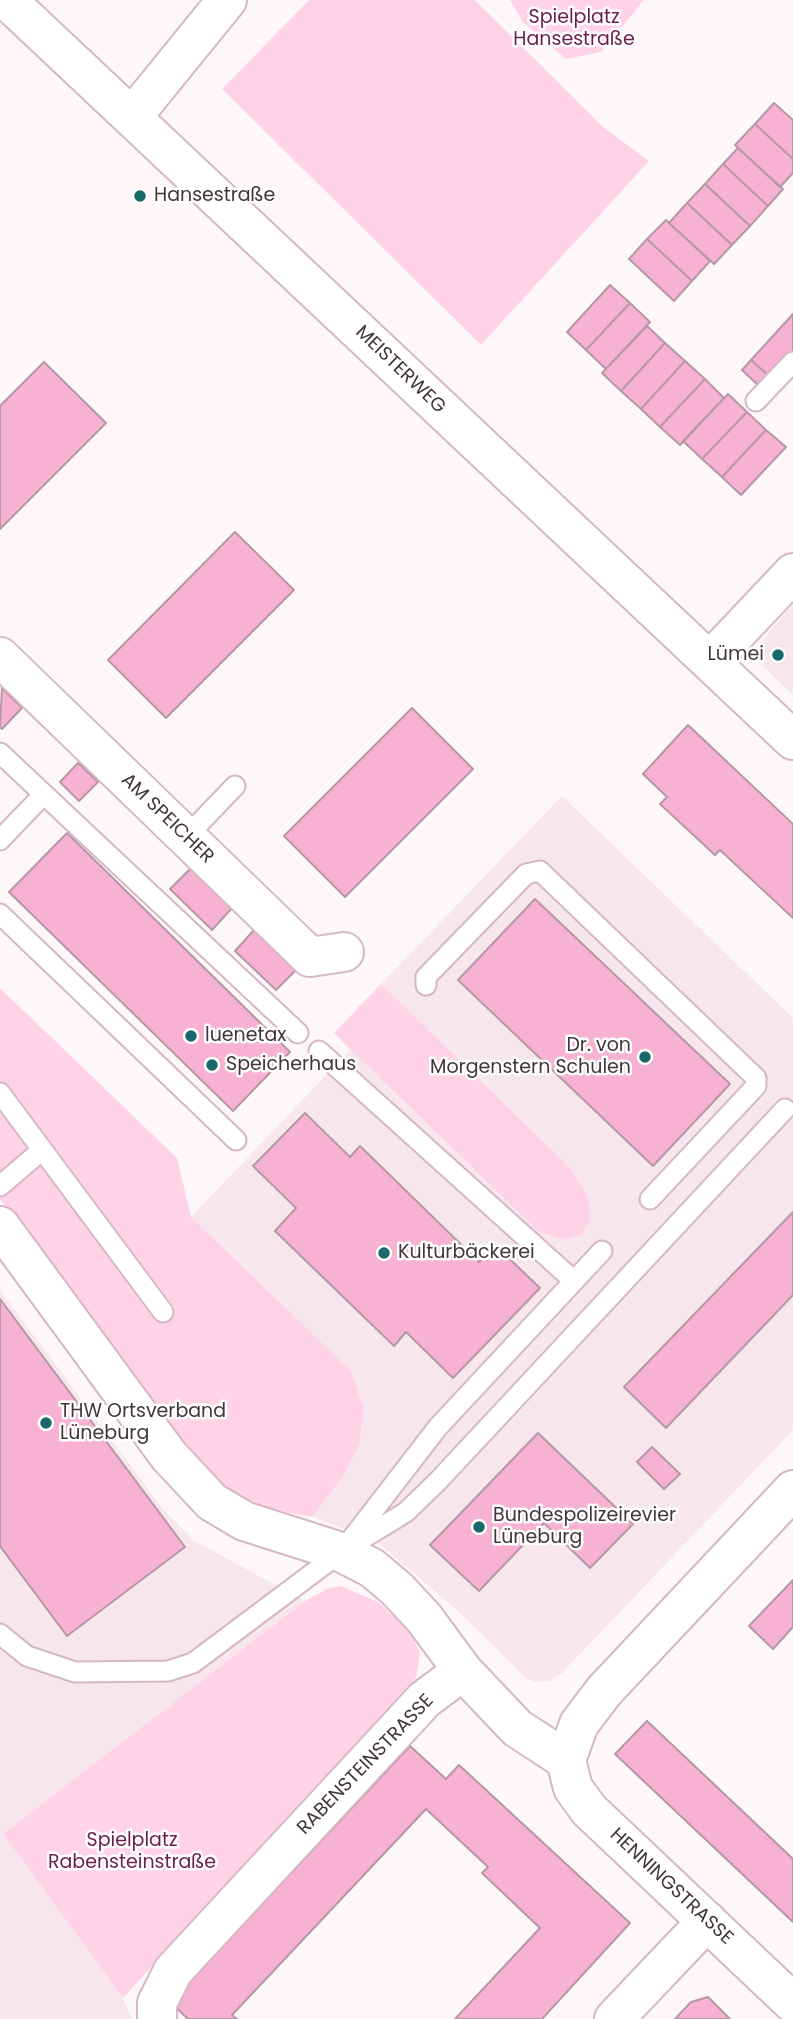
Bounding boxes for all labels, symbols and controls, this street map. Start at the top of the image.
park label: Spielplatz Hansestraße [513,7,635,51]
place label: Hansestraße [154,185,275,207]
marker: Hansestraße [132,188,148,204]
street label: MEISTERWEG [350,321,450,419]
place label: Lümei [708,644,764,666]
marker: Lümei [770,647,786,663]
street label: AM SPEICHER [116,769,218,869]
place label: luenetax [205,1025,286,1047]
marker: luenetax [183,1028,199,1044]
place label: Dr. von Morgenstern Schulen [430,1035,631,1079]
marker: Dr. von Morgenstern Schulen [637,1049,653,1065]
place label: Speicherhaus [226,1054,356,1076]
marker: Speicherhaus [204,1057,220,1073]
place label: Kulturbäckerei [398,1242,535,1264]
marker: Kulturbäckerei [376,1245,392,1261]
place label: THW Ortsverband Lüneburg [60,1401,226,1445]
marker: THW Ortsverband Lüneburg [38,1415,54,1431]
place label: Bundespolizeirevier Lüneburg [493,1505,676,1549]
marker: Bundespolizeirevier Lüneburg [471,1519,487,1535]
street label: RABENSTEINSTRASSE [293,1690,439,1840]
street label: HENNINGSTRASSE [605,1824,737,1950]
park label: Spielplatz Rabensteinstraße [48,1830,216,1874]

